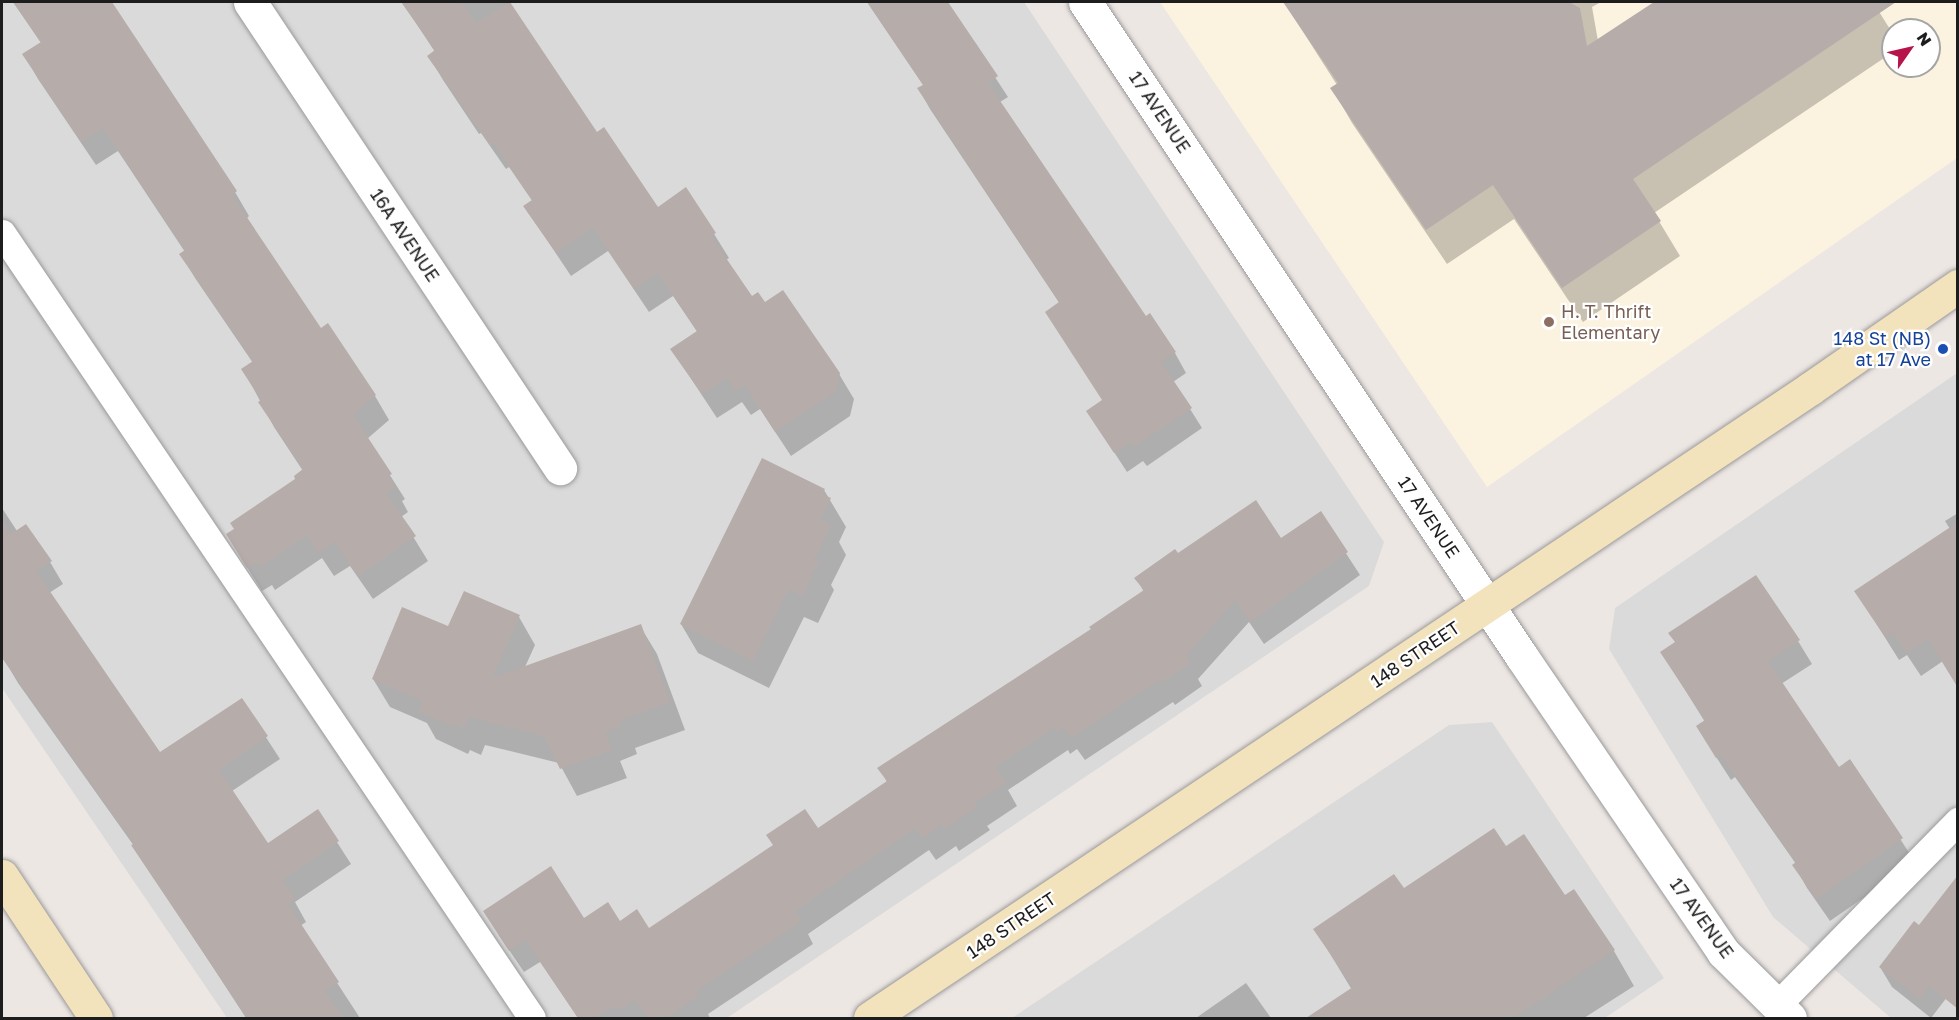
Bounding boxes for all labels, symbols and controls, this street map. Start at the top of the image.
north arrow [1881,18,1941,78]
text: N [1913,28,1936,50]
street label: 17 AVENUE [1125,67,1195,157]
street label: 16A AVENUE [366,184,444,286]
place label: H. T. Thrift Elementary [1561,301,1660,344]
marker: H. T. Thrift Elementary [1542,315,1556,329]
place label: 148 St (NB) at 17 Ave [1834,328,1931,370]
marker: 148 St (NB) at 17 Ave [1936,342,1950,356]
street label: 17 AVENUE [1394,472,1464,562]
street label: 148 STREET [1366,616,1464,692]
street label: 17 AVENUE [1666,874,1738,962]
street label: 148 STREET [962,887,1060,963]

